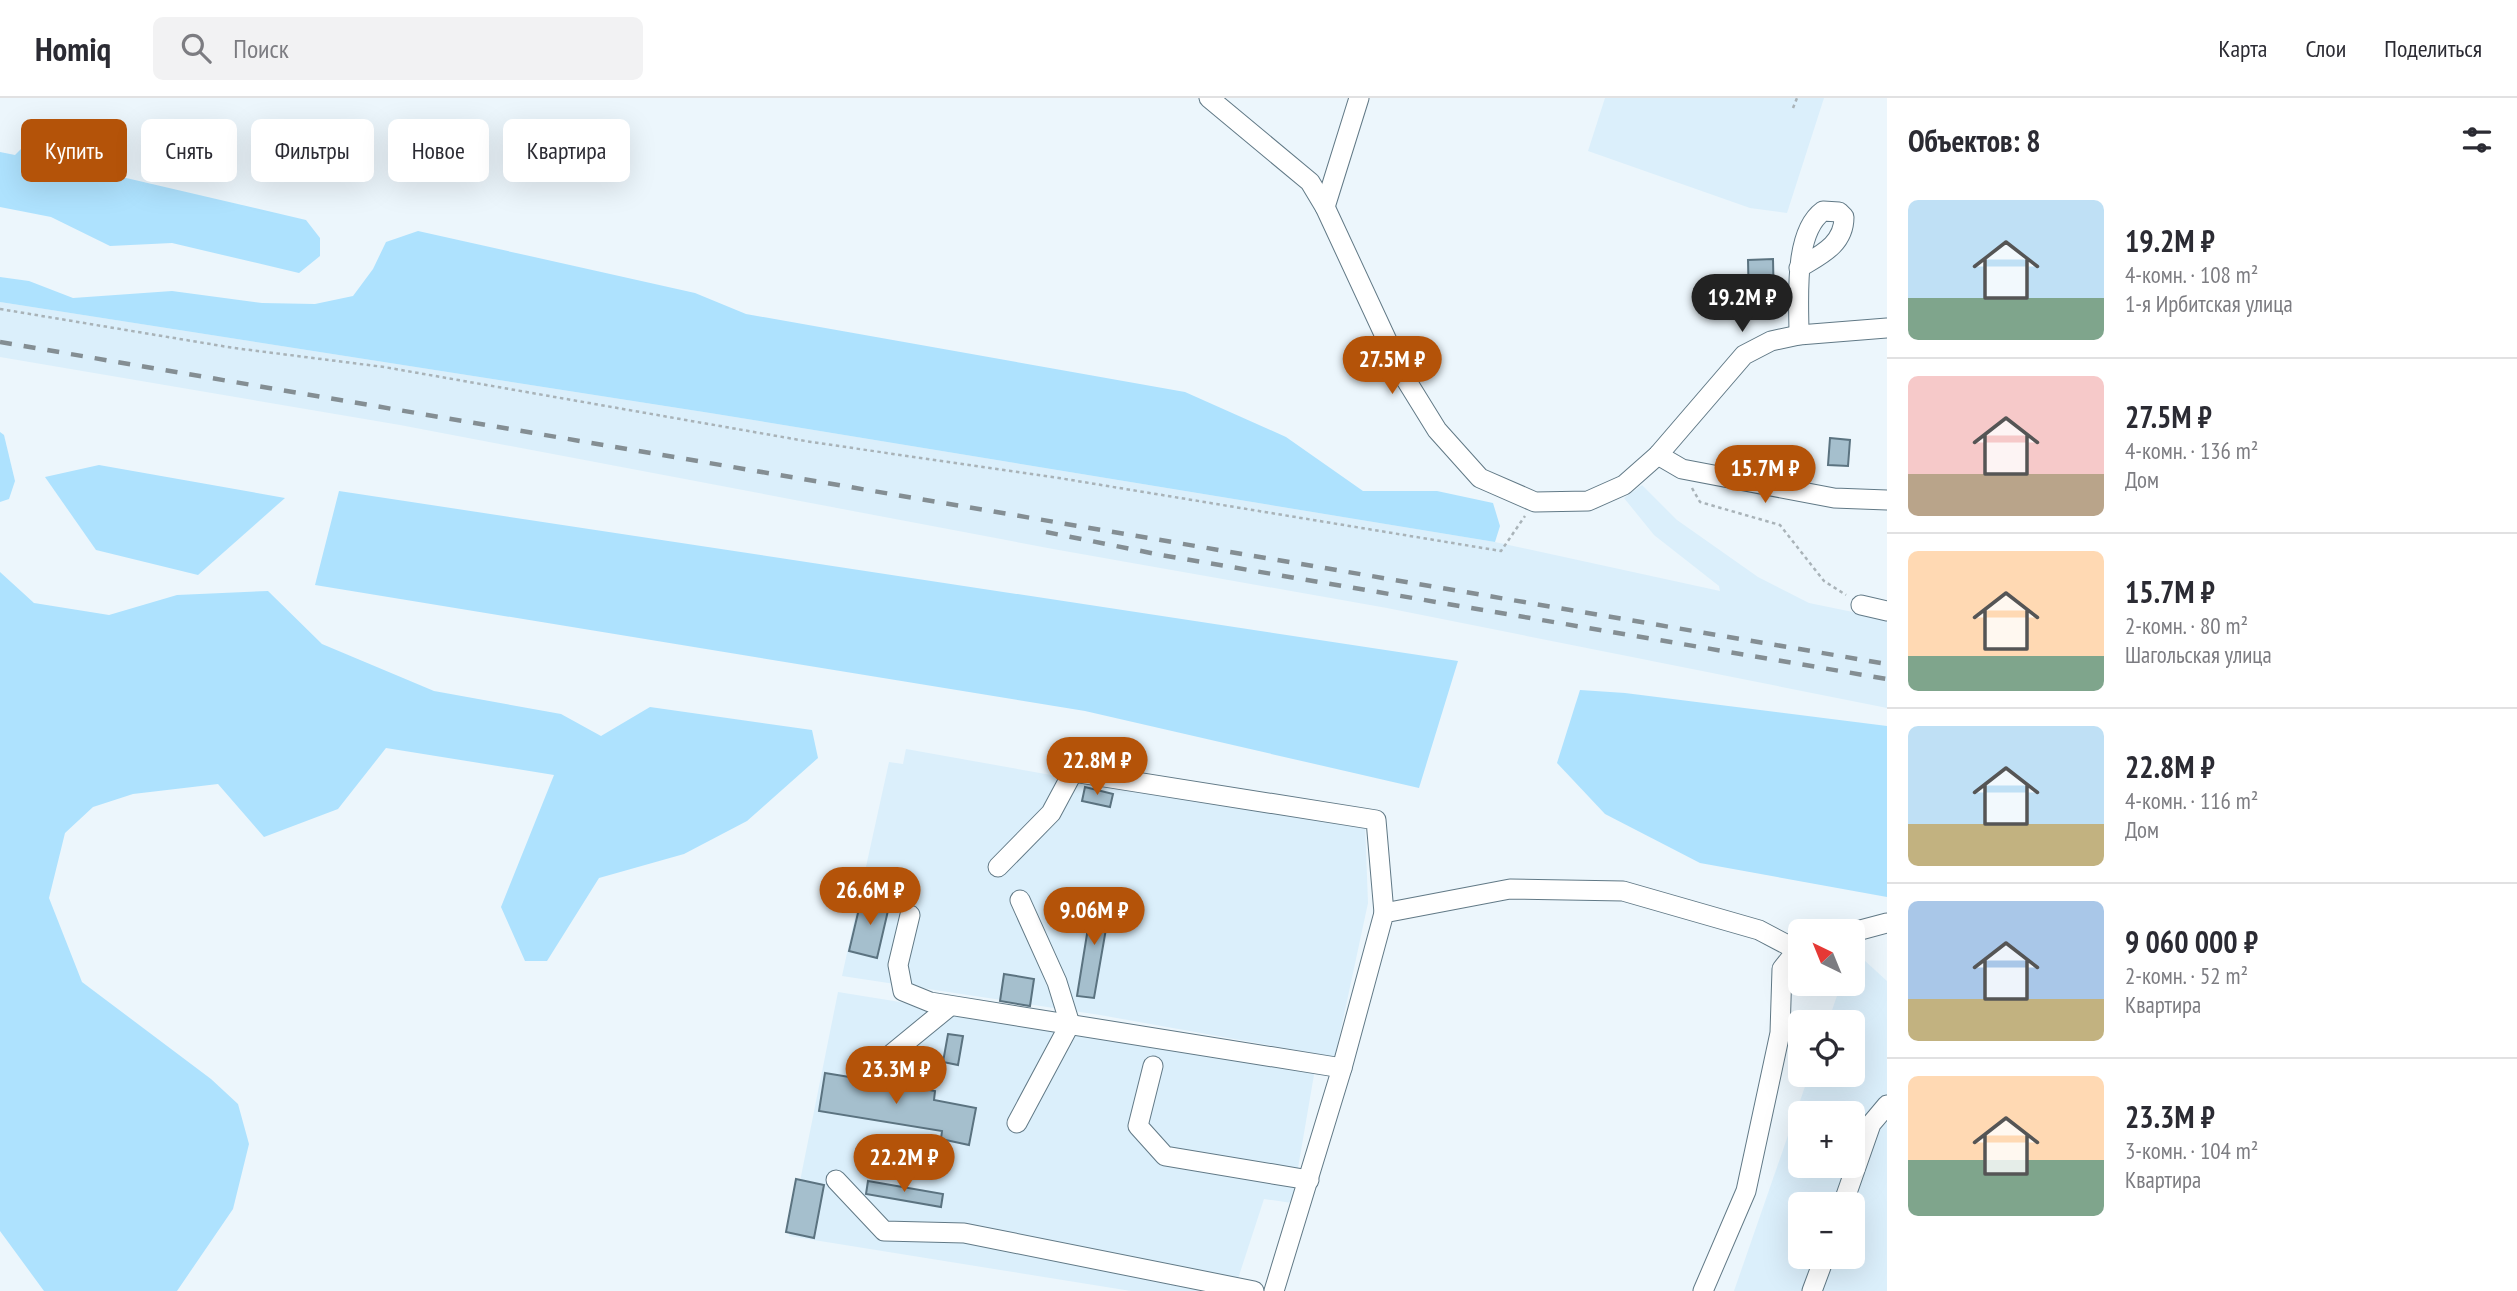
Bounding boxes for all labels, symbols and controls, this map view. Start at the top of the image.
search box [153,17,643,80]
text: Homiq [35,27,111,70]
icon: search [177,29,215,67]
text: Поиск [233,32,289,65]
text: Карта [2219,33,2267,64]
text: Слои [2305,33,2346,64]
text: Поделиться [2384,33,2482,64]
chip: Купить [21,119,127,182]
chip: Снять [141,119,237,182]
chip: Фильтры [251,119,374,182]
chip: Новое [388,119,489,182]
chip: Квартира [503,119,630,182]
text: Объектов: 8 [1908,121,2041,160]
icon: filters [2458,121,2496,159]
text: 19.2M ₽ [2125,221,2215,260]
icon: home [1964,228,2048,312]
text: 4-комн. · 108 m² [2125,260,2258,289]
pin: 19.2M ₽ [1677,274,1807,334]
text: 19.2M ₽ [1708,282,1776,311]
text: 1-я Ирбитская улица [2125,289,2293,318]
pin: 27.5M ₽ [1327,336,1457,396]
text: 27.5M ₽ [1359,344,1425,373]
text: 27.5M ₽ [2125,397,2212,436]
icon: home [1964,404,2048,488]
text: 4-комн. · 136 m² [2125,436,2258,465]
pin: 15.7M ₽ [1700,446,1830,505]
text: 15.7M ₽ [1731,453,1799,482]
text: Дом [2125,465,2159,494]
text: 15.7M ₽ [2125,572,2215,611]
icon: home [1964,579,2048,663]
text: 2-комн. · 80 m² [2125,611,2248,640]
text: Шагольская улица [2125,640,2272,669]
pin: 22.8M ₽ [1032,738,1162,797]
text: 22.8M ₽ [1063,745,1131,774]
text: 22.8M ₽ [2125,747,2215,786]
icon: home [1964,754,2048,838]
text: 4-комн. · 116 m² [2125,786,2258,815]
text: Дом [2125,815,2159,844]
pin: 26.6M ₽ [805,868,935,927]
text: 26.6M ₽ [836,875,904,904]
pin: 9.06M ₽ [1029,888,1159,947]
text: 9.06M ₽ [1060,895,1128,924]
north arrow [1788,919,1866,996]
map controls [1788,919,1865,1269]
text: 9 060 000 ₽ [2125,922,2258,961]
icon: home [1964,929,2048,1013]
text: 2-комн. · 52 m² [2125,961,2248,990]
text: Квартира [2125,990,2201,1019]
button: locate [1788,1010,1865,1087]
pin: 23.3M ₽ [831,1046,961,1106]
text: 23.3M ₽ [862,1054,930,1083]
text: 23.3M ₽ [2125,1097,2215,1136]
button: + [1788,1101,1865,1178]
icon: home [1964,1104,2048,1188]
pin: 22.2M ₽ [839,1134,969,1194]
text: 3-комн. · 104 m² [2125,1136,2258,1165]
text: 22.2M ₽ [870,1142,938,1171]
text: Квартира [2125,1165,2201,1194]
button: − [1788,1192,1865,1269]

